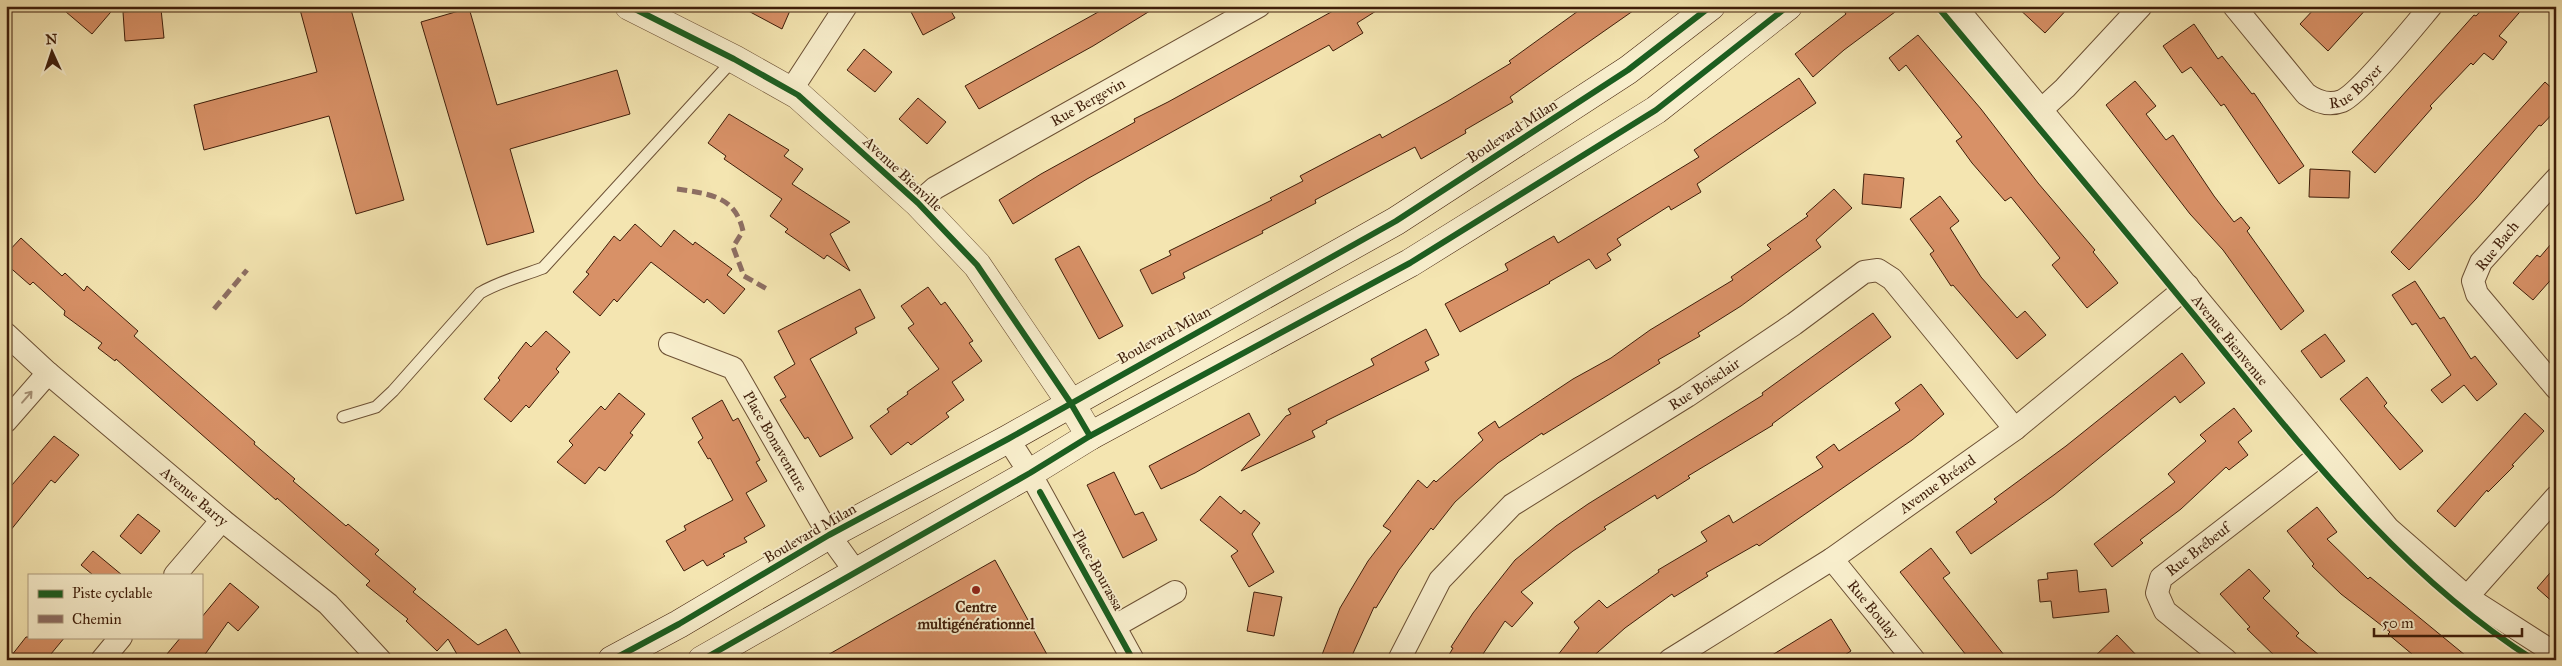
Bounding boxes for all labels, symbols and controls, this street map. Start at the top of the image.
north arrow [28,28,78,78]
text: N [45,31,58,48]
street label: Rue Boyer [2328,60,2386,113]
street label: Rue Bergevin [1048,74,1128,130]
street label: Boulevard Milan [1464,95,1560,167]
street label: Avenue Bienville [859,132,946,215]
street label: Rue Bach [2471,217,2523,275]
street label: Avenue Bienvenue [2187,290,2272,389]
street label: Boulevard Milan [1114,302,1214,368]
street label: Rue Boisclair [1665,354,1744,414]
street label: Place Bonaventure [739,388,811,495]
one-way arrow [21,391,33,404]
street label: Avenue Bréard [1895,451,1979,518]
street label: Avenue Barry [156,462,233,531]
street label: Boulevard Milan [761,499,859,567]
street label: Rue Brébeuf [2162,517,2236,580]
street label: Place Bourassa [1068,526,1128,614]
legend [28,574,202,638]
street label: Rue Boulay [1844,576,1903,643]
text: Piste cyclable [72,584,152,602]
marker: Centre multigénérationnel [970,584,982,596]
place label: Centre multigénérationnel [916,598,1035,634]
scale bar [2374,606,2522,638]
text: Chemin [72,610,122,628]
text: 50 m [2382,614,2414,632]

